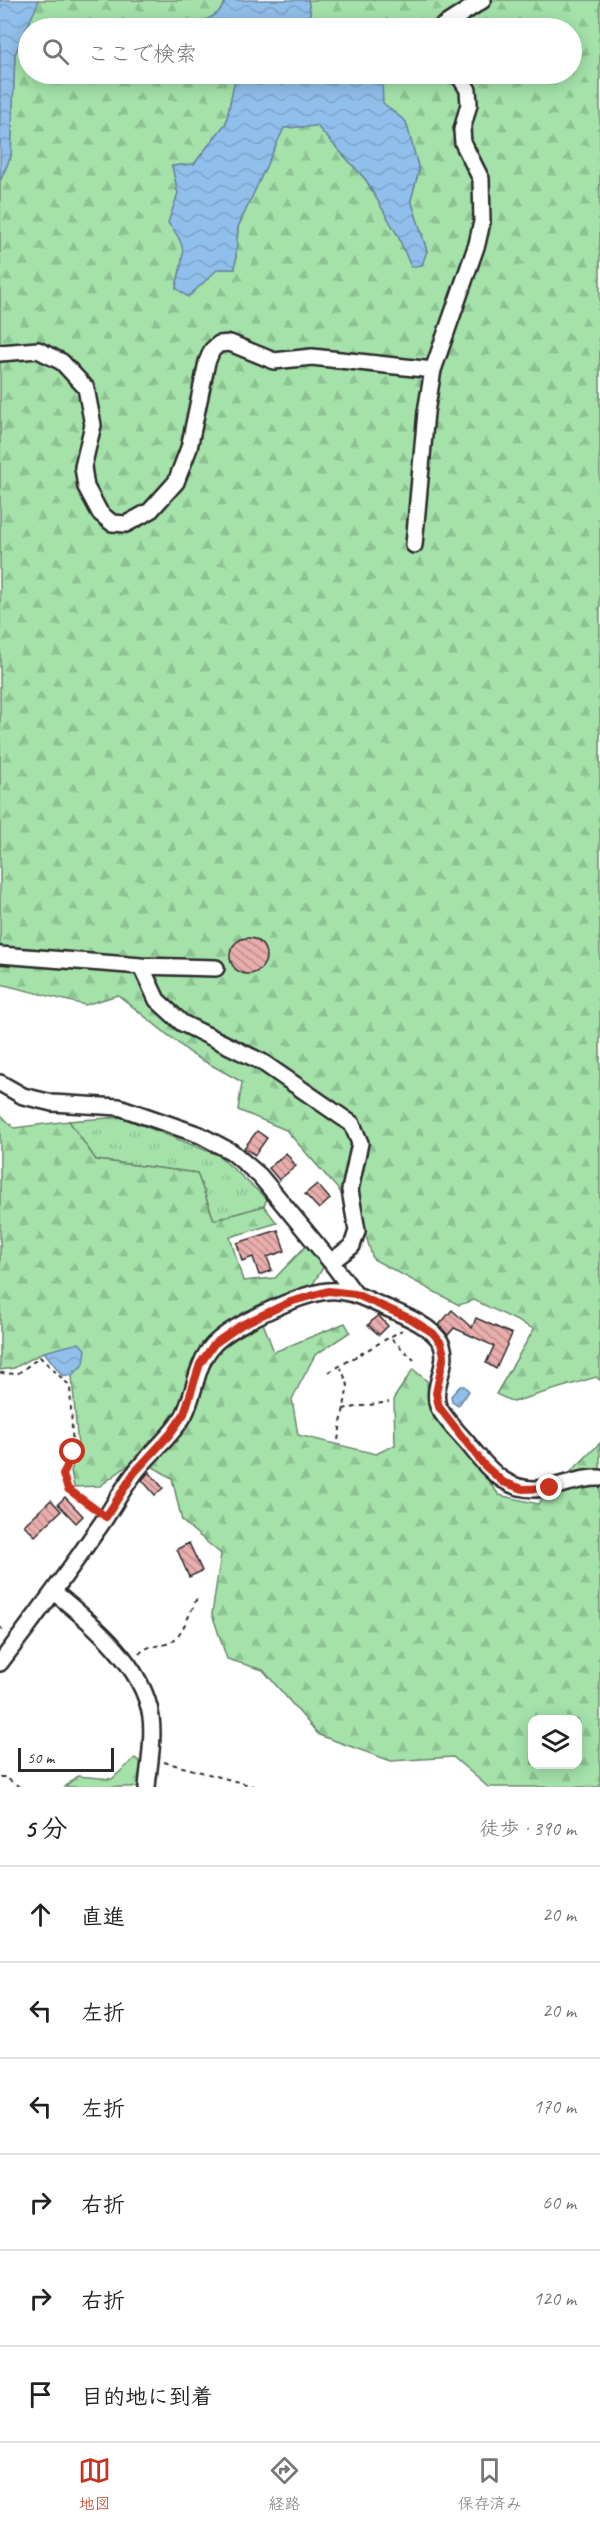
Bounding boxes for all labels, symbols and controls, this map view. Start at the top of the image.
search box [18,18,582,84]
icon: search [39,35,72,68]
text: ここで検索 [87,40,197,68]
route start [59,1438,85,1464]
route end [536,1474,562,1500]
map controls [528,1715,582,1769]
button: layers [528,1715,582,1769]
scale bar [18,1745,114,1772]
text: 50 m [27,1748,54,1768]
text: 5 分 [24,1812,68,1845]
text: 徒歩 · 390 m [480,1816,576,1841]
icon: ahead [24,1898,57,1931]
text: 20 m [542,1902,576,1927]
text: 直進 [81,1903,125,1931]
icon: left [24,1994,57,2027]
text: 20 m [542,1998,576,2023]
text: 左折 [81,1999,125,2027]
icon: left [24,2090,57,2123]
text: 170 m [533,2094,576,2119]
text: 左折 [81,2095,125,2123]
icon: right [24,2186,57,2219]
text: 60 m [542,2190,576,2215]
text: 右折 [81,2191,125,2219]
icon: right [24,2282,57,2315]
text: 120 m [533,2286,576,2311]
text: 右折 [81,2287,125,2315]
icon: arrive [24,2378,57,2411]
text: 目的地に到着 [81,2383,213,2411]
tab: 地図 [78,2454,111,2514]
tab: 経路 [268,2454,301,2514]
tab: 保存済み [458,2454,522,2514]

